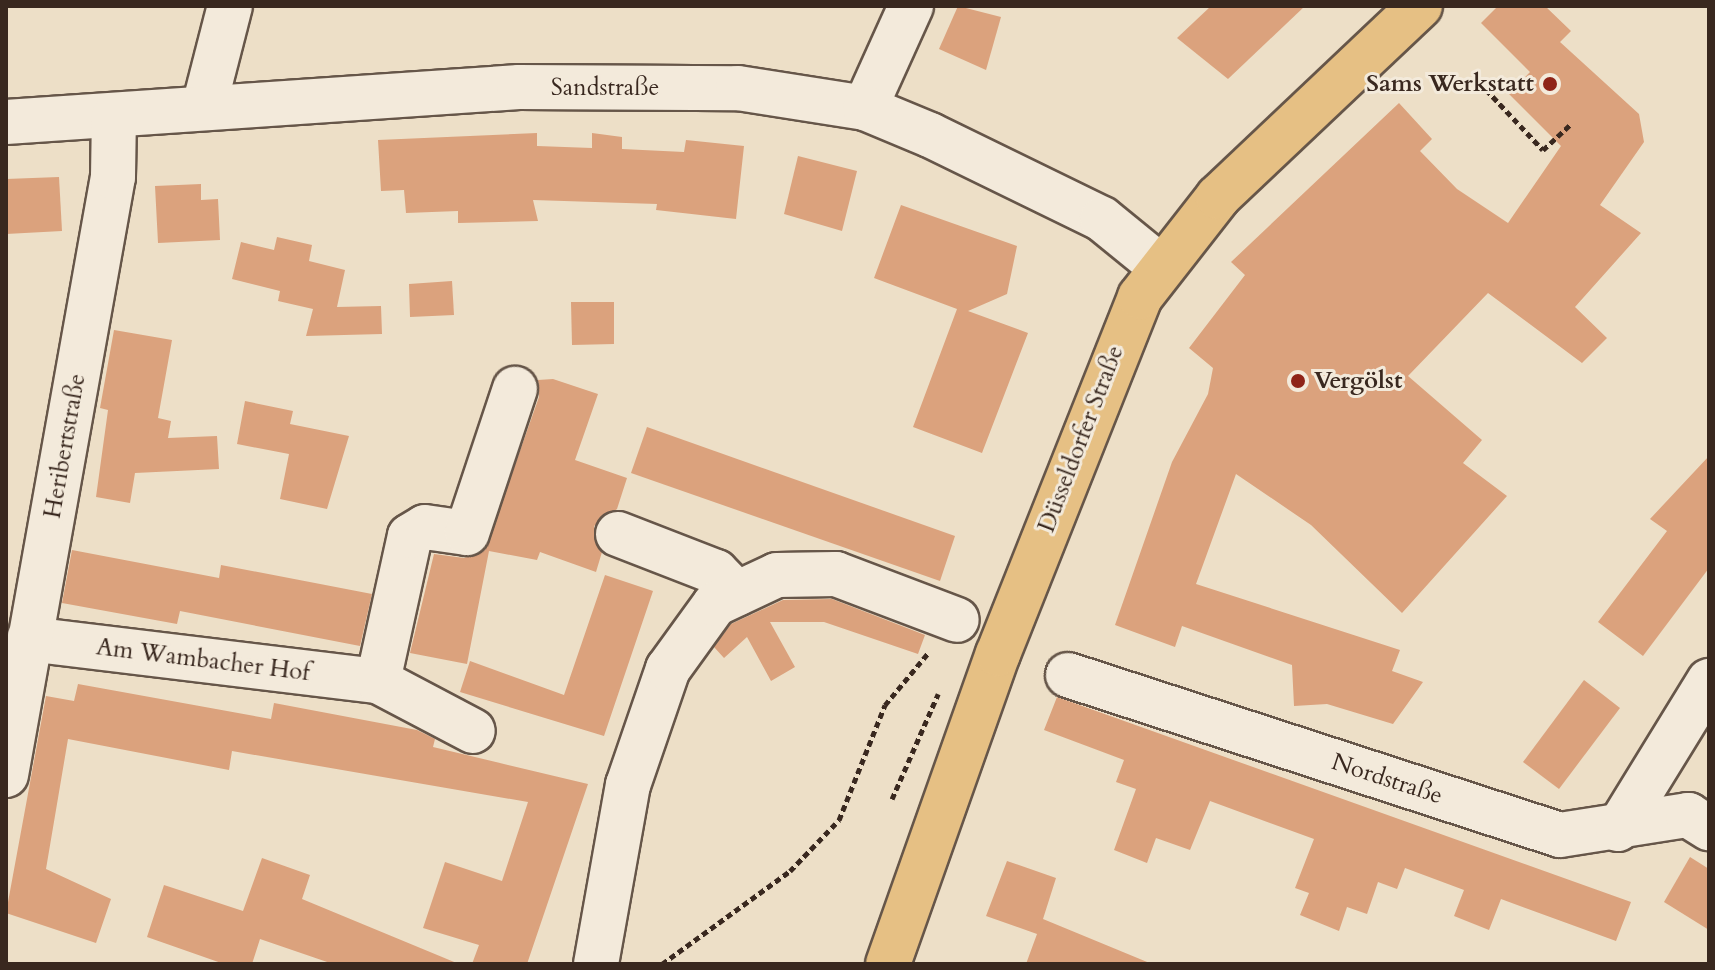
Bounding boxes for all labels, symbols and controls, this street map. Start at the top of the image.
place label: Sams Werkstatt [1366,70,1534,98]
street label: Sandstraße [551,74,659,102]
marker: Sams Werkstatt [1541,75,1559,93]
street label: Düsseldorfer Straße [1032,342,1130,536]
place label: Vergölst [1314,367,1402,395]
street label: Heribertstraße [38,371,92,521]
marker: Vergölst [1289,372,1307,390]
street label: Am Wambacher Hof [95,633,311,687]
street label: Nordstraße [1328,748,1446,810]

